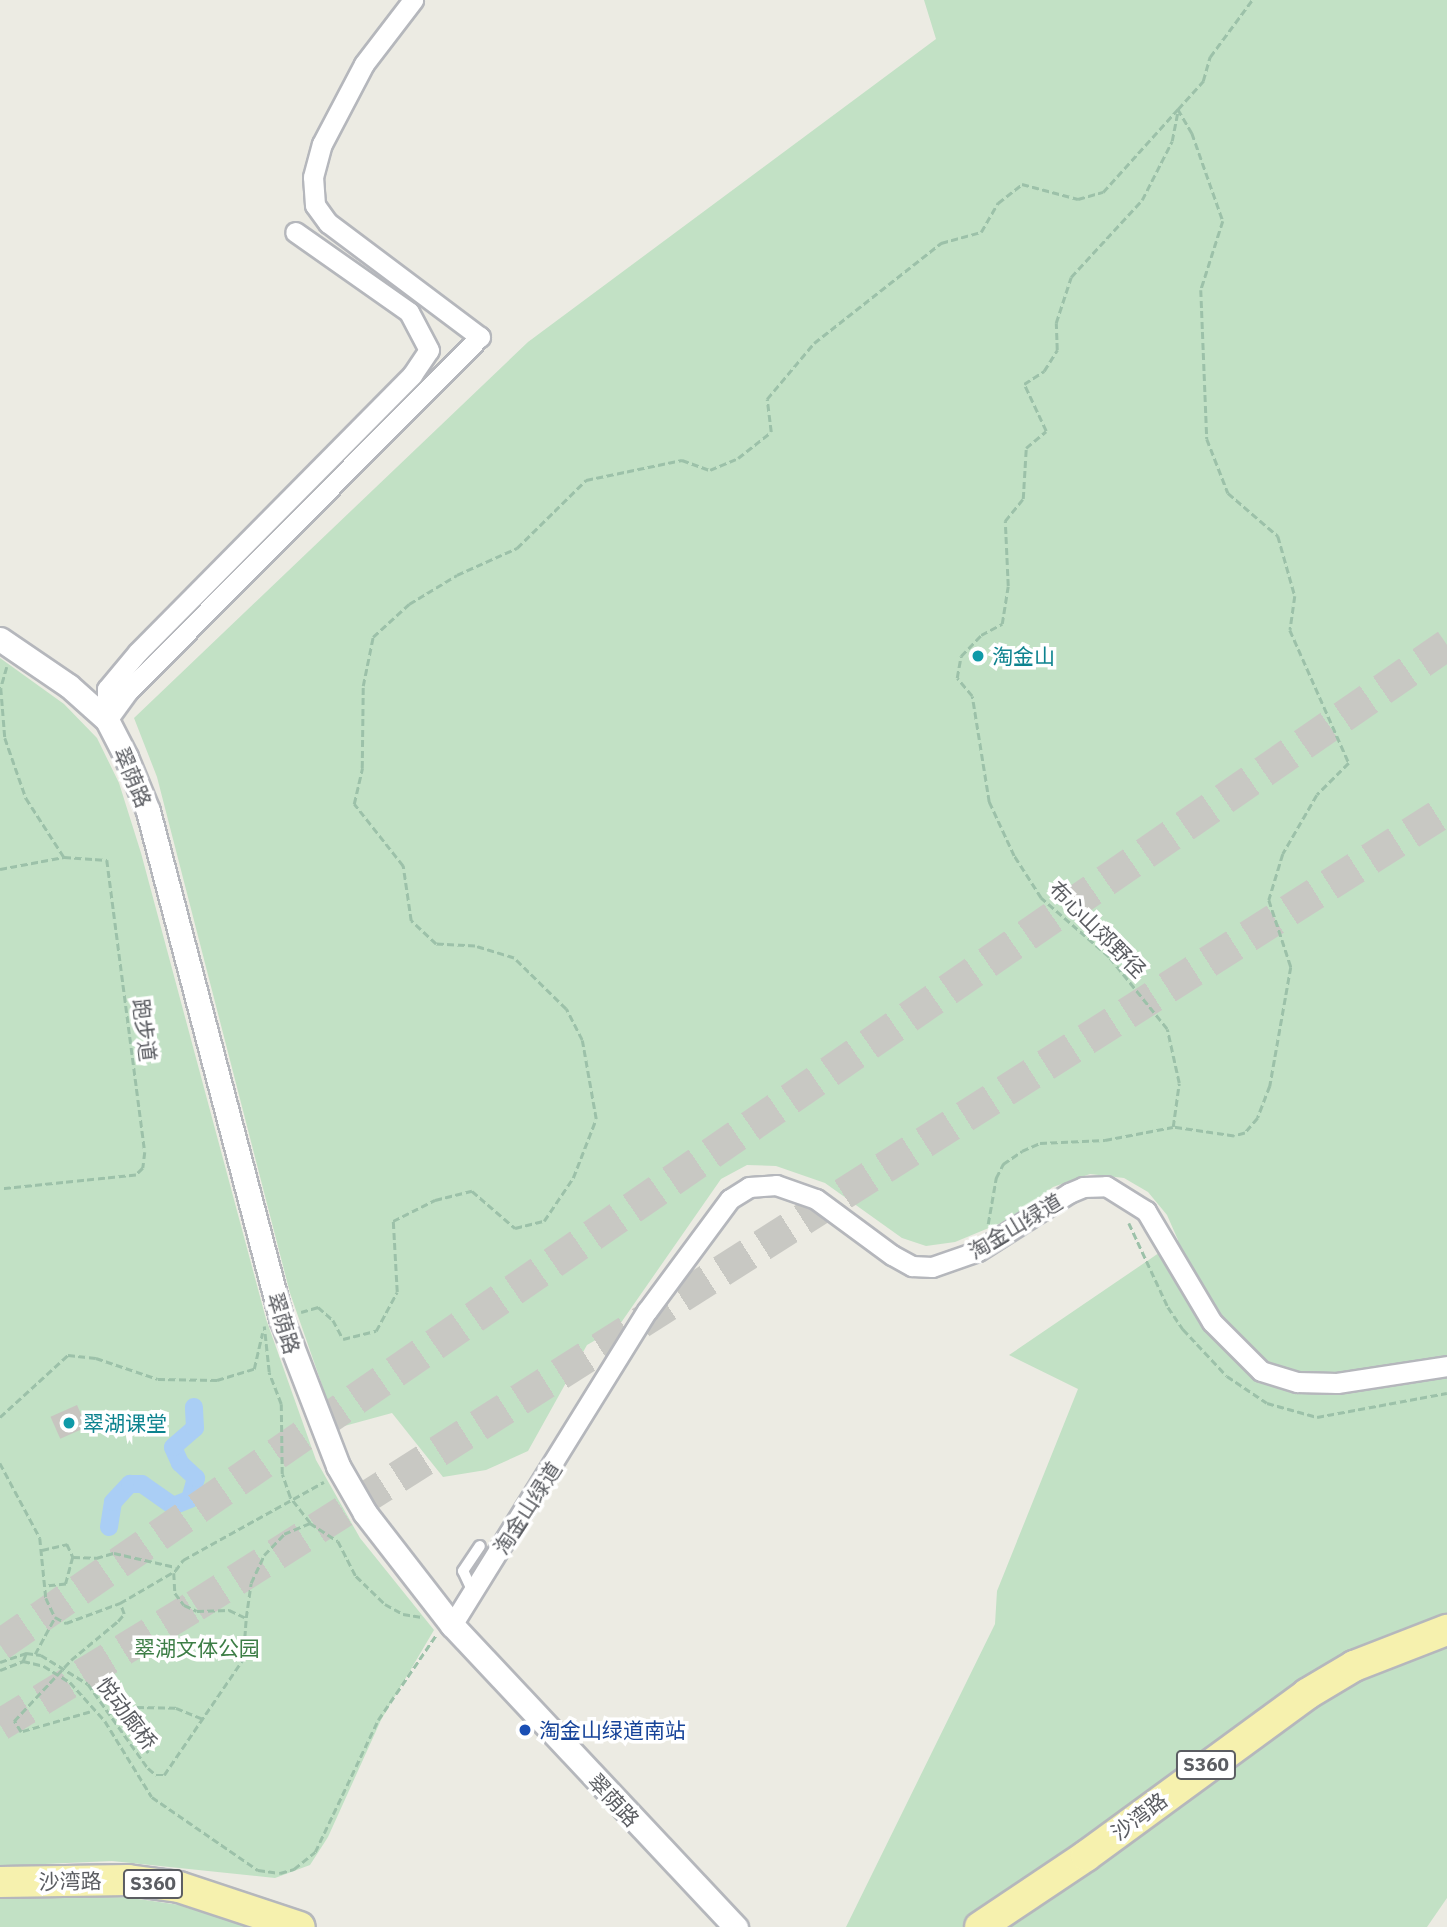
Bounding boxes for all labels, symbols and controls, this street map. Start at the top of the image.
place label: 淘金山 [992,643,1055,669]
marker: 淘金山 [970,648,986,664]
street label: 翠荫路 [109,743,157,811]
street label: 布心山郊野径 [1045,876,1151,982]
street label: 跑步道 [129,997,161,1063]
street label: 淘金山绿道 [964,1188,1066,1264]
street label: 翠荫路 [263,1289,305,1357]
place label: 翠湖课堂 [83,1410,167,1436]
marker: 翠湖课堂 [61,1415,77,1431]
street label: 淘金山绿道 [488,1457,566,1559]
park label: 翠湖文体公园 [134,1635,260,1661]
street label: 悦动廊桥 [92,1672,162,1754]
place label: 淘金山绿道南站 [539,1717,686,1743]
marker: 淘金山绿道南站 [517,1722,533,1738]
road number: S360 [1174,1750,1238,1780]
street label: 翠荫路 [583,1768,645,1832]
street label: 沙湾路 [1106,1787,1172,1845]
street label: 沙湾路 [38,1868,102,1894]
road number: S360 [122,1868,184,1900]

